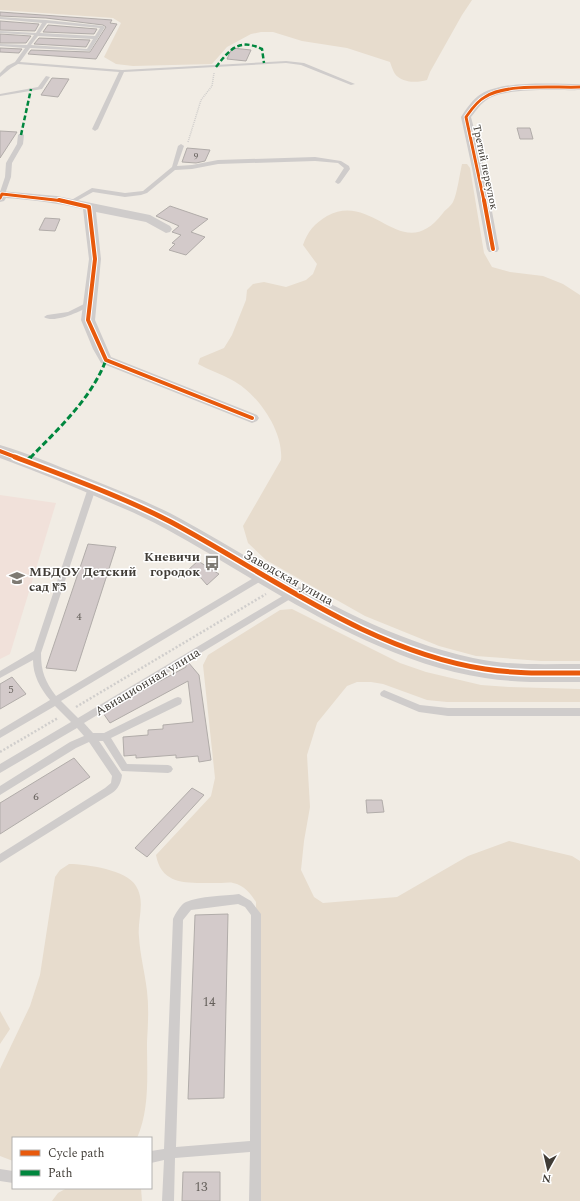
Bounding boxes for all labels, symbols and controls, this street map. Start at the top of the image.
street label: Третий переулок [468,123,503,211]
house number: 9 [194,149,199,163]
street label: Заводская улица [240,545,338,611]
place label: Кневичи городок [144,547,200,582]
bus stop icon: Кневичи городок [203,554,221,572]
place label: МБДОУ Детский сад №5 [29,562,137,597]
school or university icon: МБДОУ Детский сад №5 [8,569,26,587]
house number: 4 [76,608,82,625]
street label: Авиационная улица [91,642,205,721]
house number: 5 [8,681,14,698]
house number: 6 [33,788,39,805]
house number: 14 [203,992,216,1012]
legend [12,1137,152,1189]
text: Cycle path [48,1144,105,1163]
north arrow [528,1149,568,1189]
text: Path [48,1164,73,1183]
text: N [541,1169,552,1187]
house number: 13 [195,1177,208,1197]

